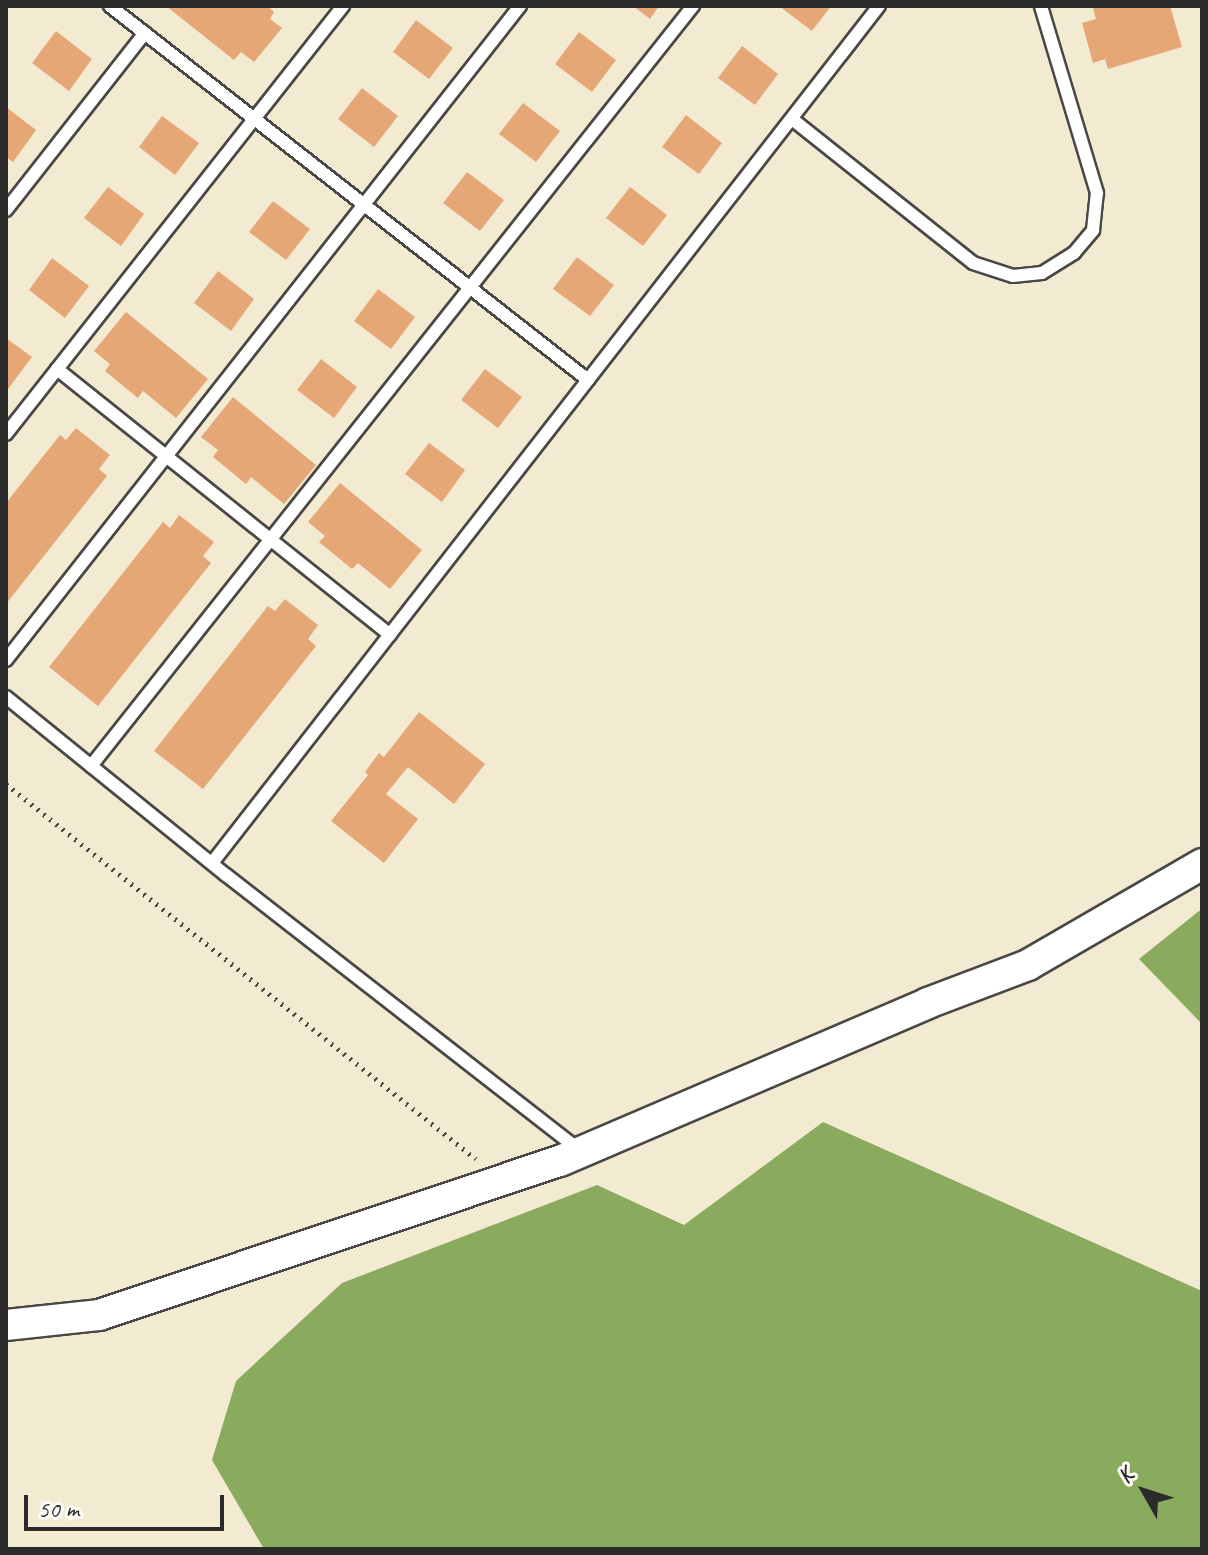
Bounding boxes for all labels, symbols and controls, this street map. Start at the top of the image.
north arrow [1104,1451,1184,1531]
text: K [1111,1463,1140,1489]
scale bar [28,1479,228,1529]
text: 50 m [38,1494,79,1524]

